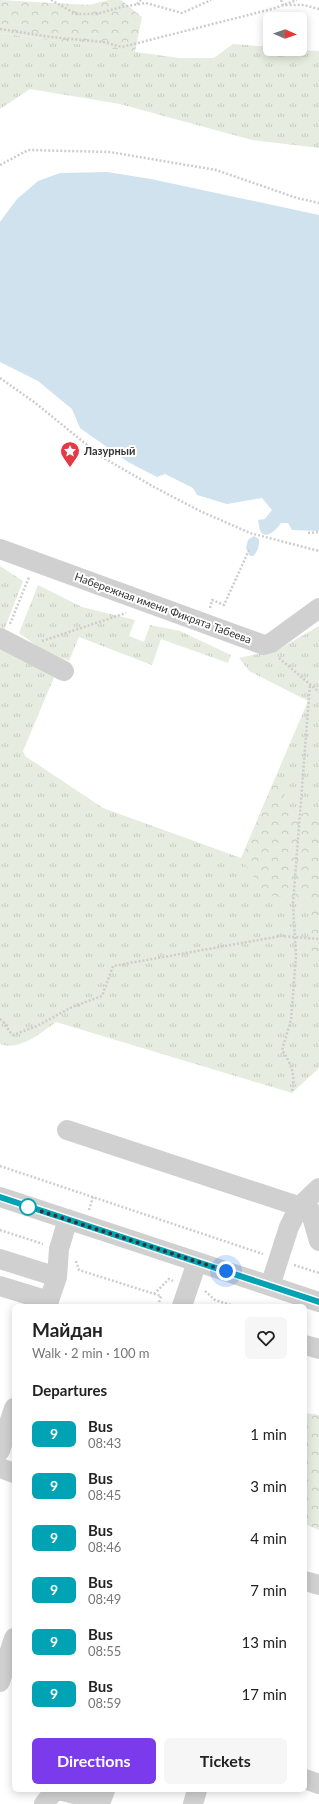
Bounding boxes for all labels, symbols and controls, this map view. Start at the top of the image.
north arrow [263,12,307,56]
map controls [263,12,307,56]
place icon: Лазурный [59,440,81,468]
place label: Лазурный [83,444,135,457]
street label: Набережная имени Фикрята Табеева [73,569,253,646]
unlabelled marker [19,1198,37,1216]
your location [216,1261,236,1281]
button: heart [245,1317,287,1359]
text: Майдан [32,1318,103,1341]
text: Walk · 2 min · 100 m [32,1345,150,1361]
text: Departures [32,1381,107,1399]
text: Bus [88,1417,113,1435]
text: 9 [50,1425,58,1442]
text: 1 min [250,1425,287,1443]
text: 08:43 [88,1435,121,1451]
text: Bus [88,1469,113,1487]
text: 9 [50,1477,58,1494]
text: 3 min [250,1477,287,1495]
text: 08:45 [88,1487,121,1503]
text: Bus [88,1521,113,1539]
text: 9 [50,1529,58,1546]
text: 4 min [250,1529,287,1547]
text: 08:46 [88,1539,121,1555]
text: Bus [88,1573,113,1591]
text: 9 [50,1581,58,1598]
text: 7 min [250,1581,287,1599]
text: 08:49 [88,1591,121,1607]
text: Bus [88,1625,113,1643]
text: 9 [50,1633,58,1650]
text: 13 min [241,1633,287,1651]
text: 08:55 [88,1643,121,1659]
text: Bus [88,1677,113,1695]
text: 9 [50,1685,58,1702]
text: 17 min [241,1685,287,1703]
text: 08:59 [88,1695,121,1711]
button: Directions [32,1738,156,1784]
button: Tickets [164,1738,287,1784]

